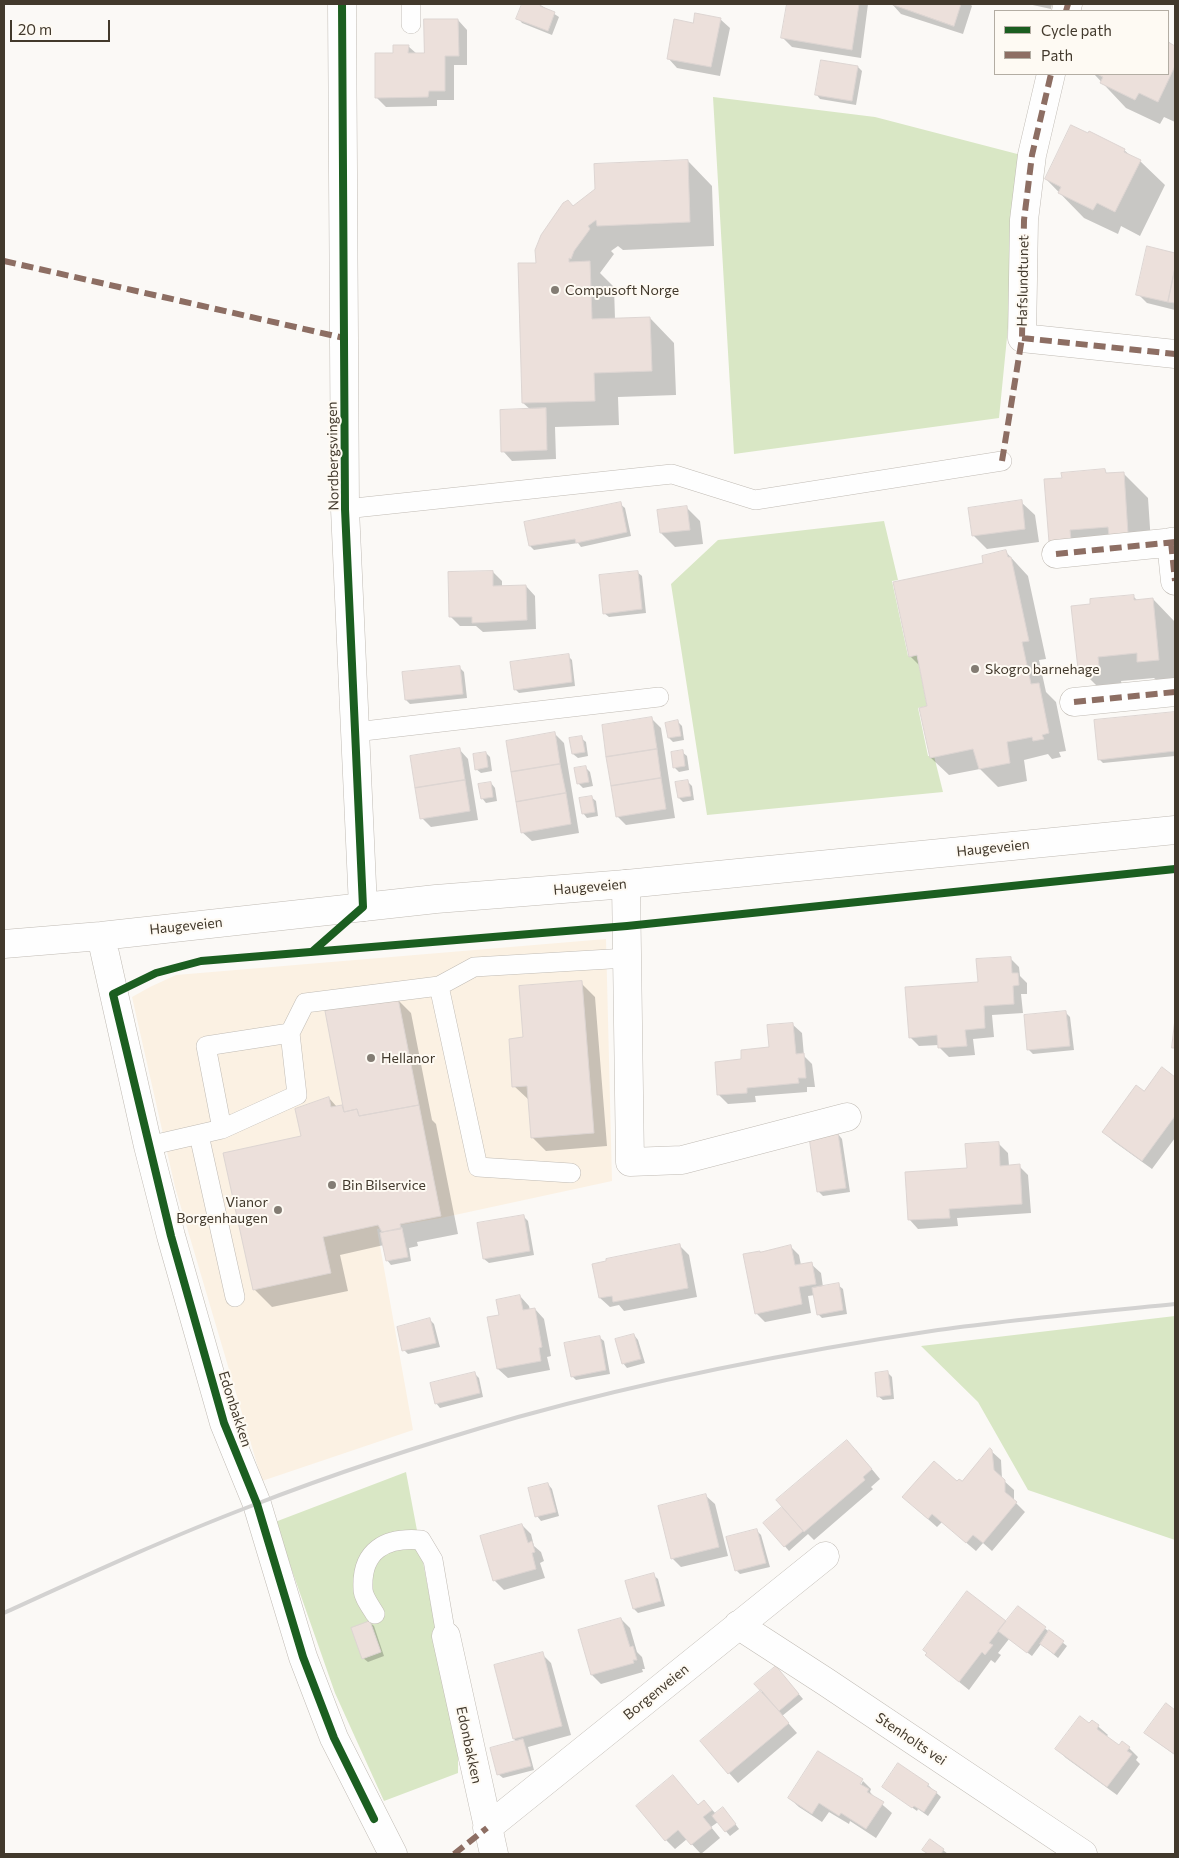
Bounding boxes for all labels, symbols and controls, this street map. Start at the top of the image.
scale bar [12,10,112,42]
legend [994,10,1169,75]
text: 20 m [18,20,52,38]
text: Cycle path [1041,21,1112,39]
text: Path [1041,46,1073,64]
street label: Hafslundtunet [1014,235,1032,327]
place label: Compusoft Norge [565,282,679,298]
marker: Compusoft Norge [549,284,561,296]
street label: Nordbergsvingen [324,401,342,511]
place label: Skogro barnehage [985,661,1100,677]
marker: Skogro barnehage [969,663,981,675]
street label: Haugeveien [956,836,1030,860]
street label: Haugeveien [553,875,627,899]
street label: Haugeveien [149,914,223,938]
place label: Hellanor [381,1050,435,1066]
marker: Hellanor [365,1052,377,1064]
place label: Bin Bilservice [342,1177,426,1193]
marker: Bin Bilservice [326,1179,338,1191]
place label: Vianor Borgenhaugen [176,1194,268,1226]
marker: Vianor Borgenhaugen [272,1204,284,1216]
street label: Edonbakken [215,1369,255,1449]
street label: Borgenveien [620,1661,692,1723]
street label: Edonbakken [453,1705,485,1785]
street label: Stenholts vei [872,1709,950,1769]

